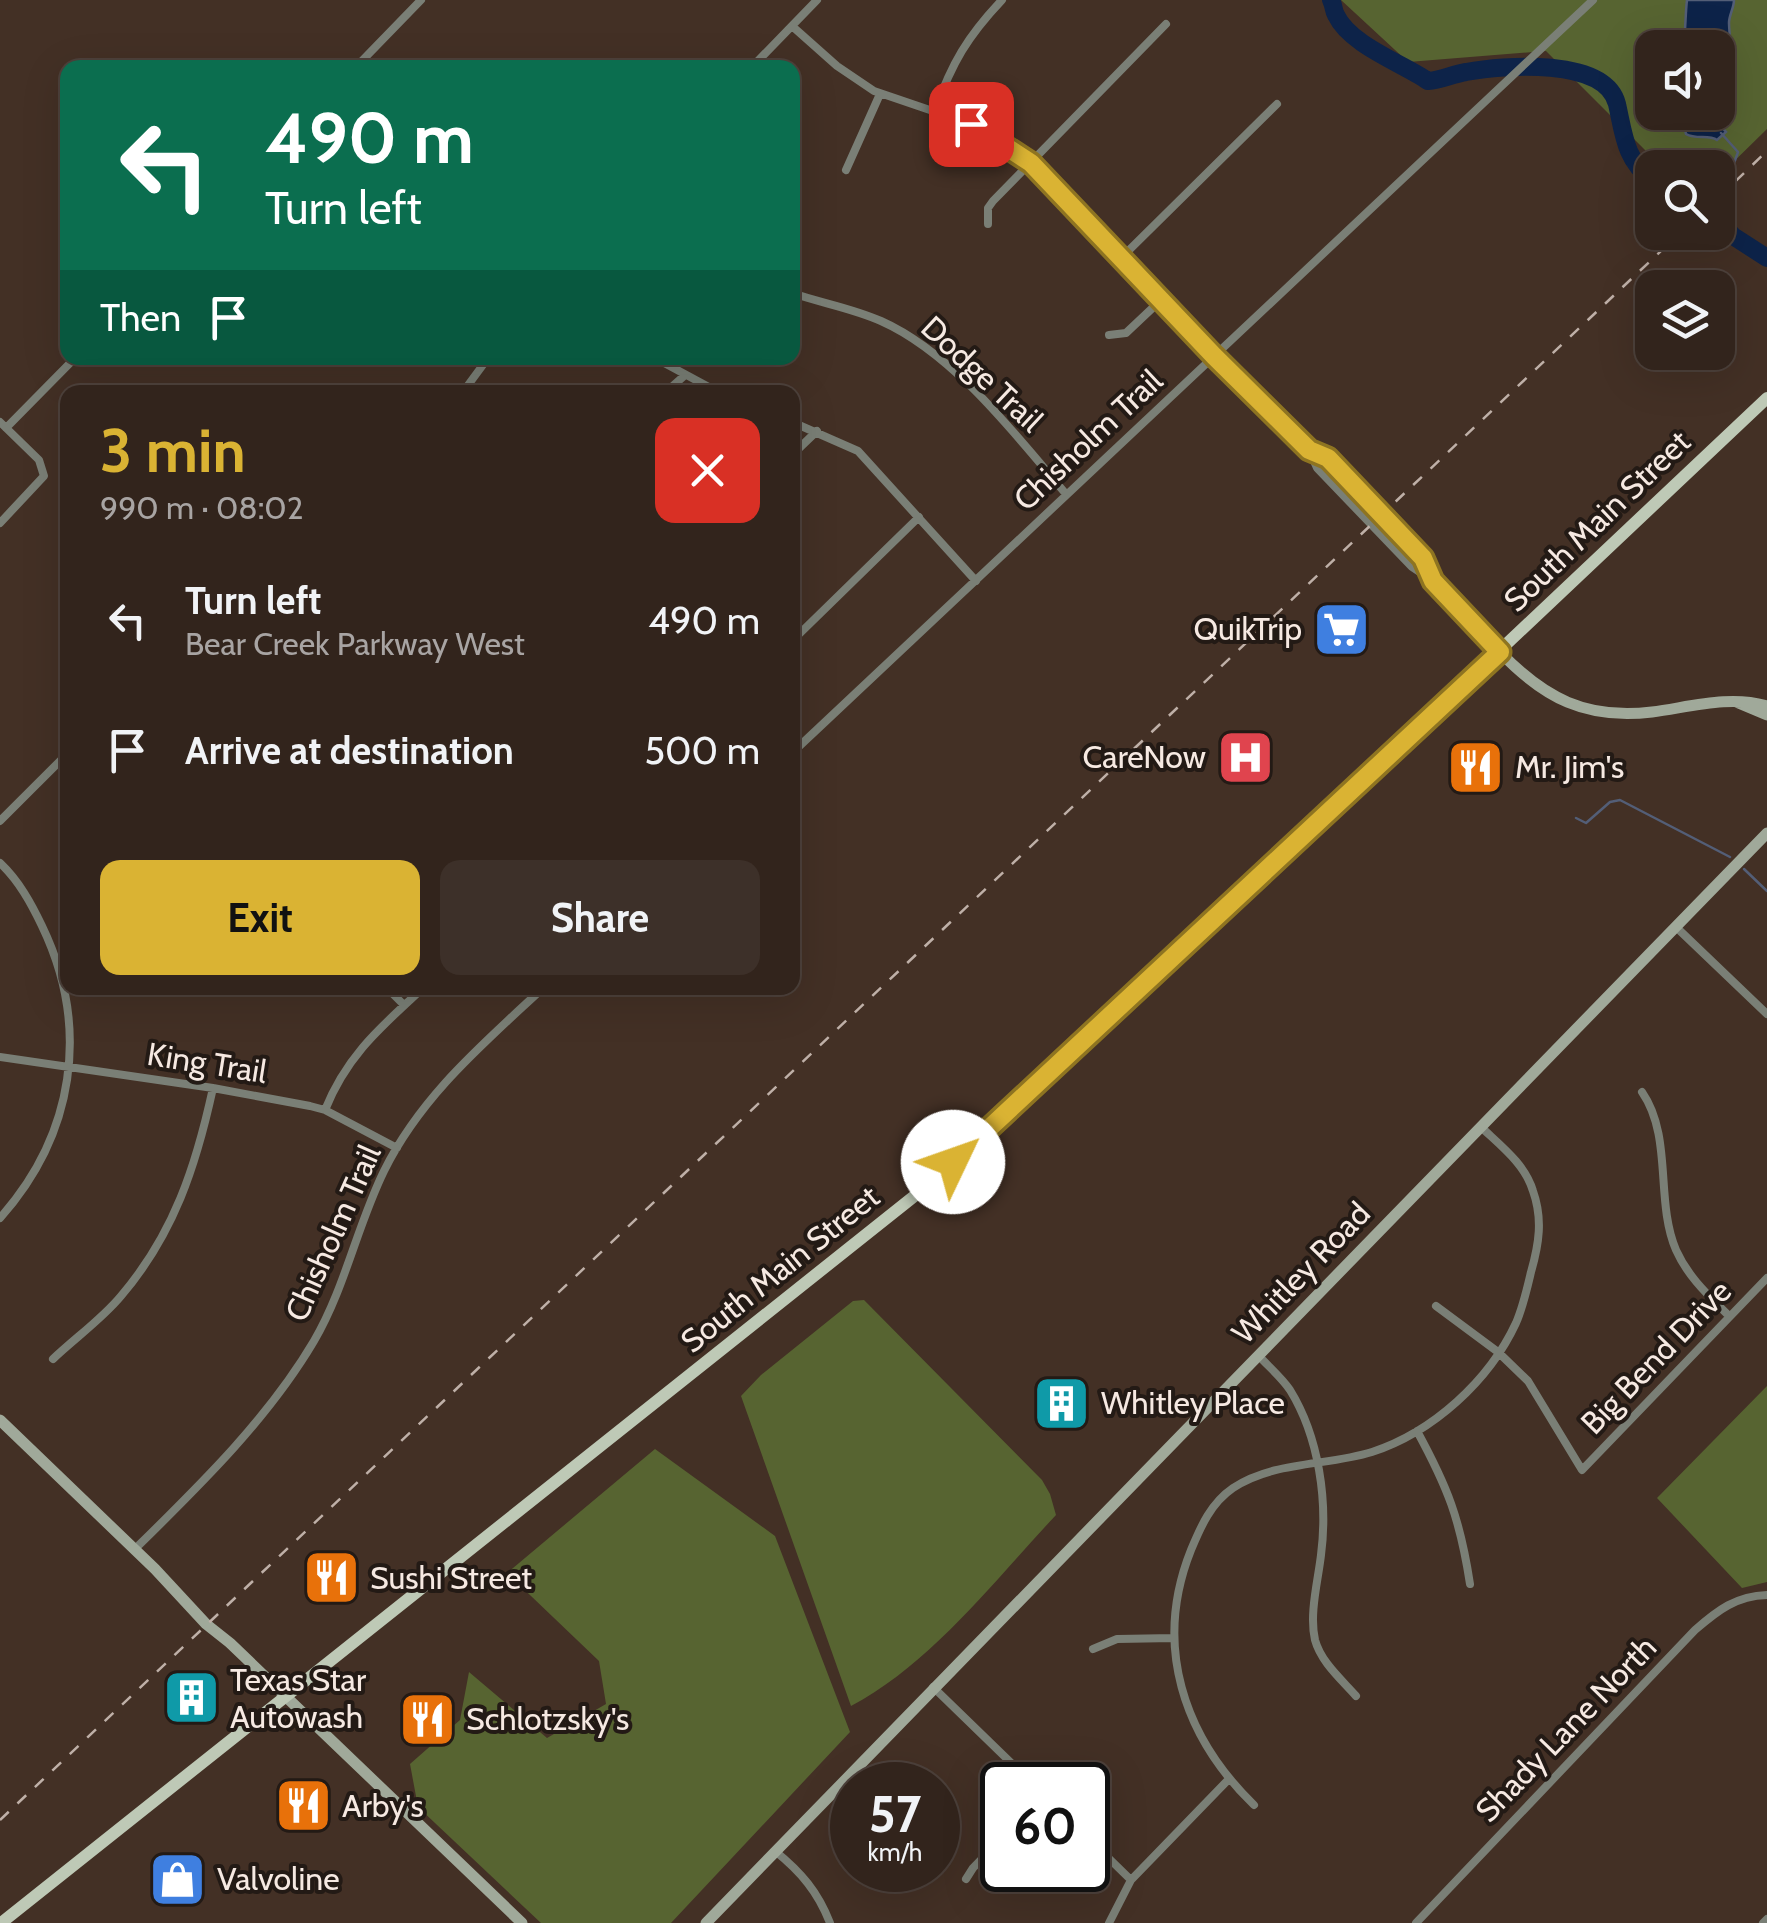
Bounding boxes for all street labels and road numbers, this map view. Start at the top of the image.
street label: Dodge Trail [914,308,1051,440]
street label: Chisholm Trail [1005,361,1170,518]
street label: South Main Street [1495,422,1698,619]
street label: King Trail [145,1034,270,1091]
street label: Chisholm Trail [276,1138,389,1327]
street label: South Main Street [673,1177,887,1360]
street label: Whitley Road [1224,1194,1378,1352]
street label: Big Bend Drive [1573,1272,1739,1442]
street label: Shady Lane North [1467,1628,1664,1830]

